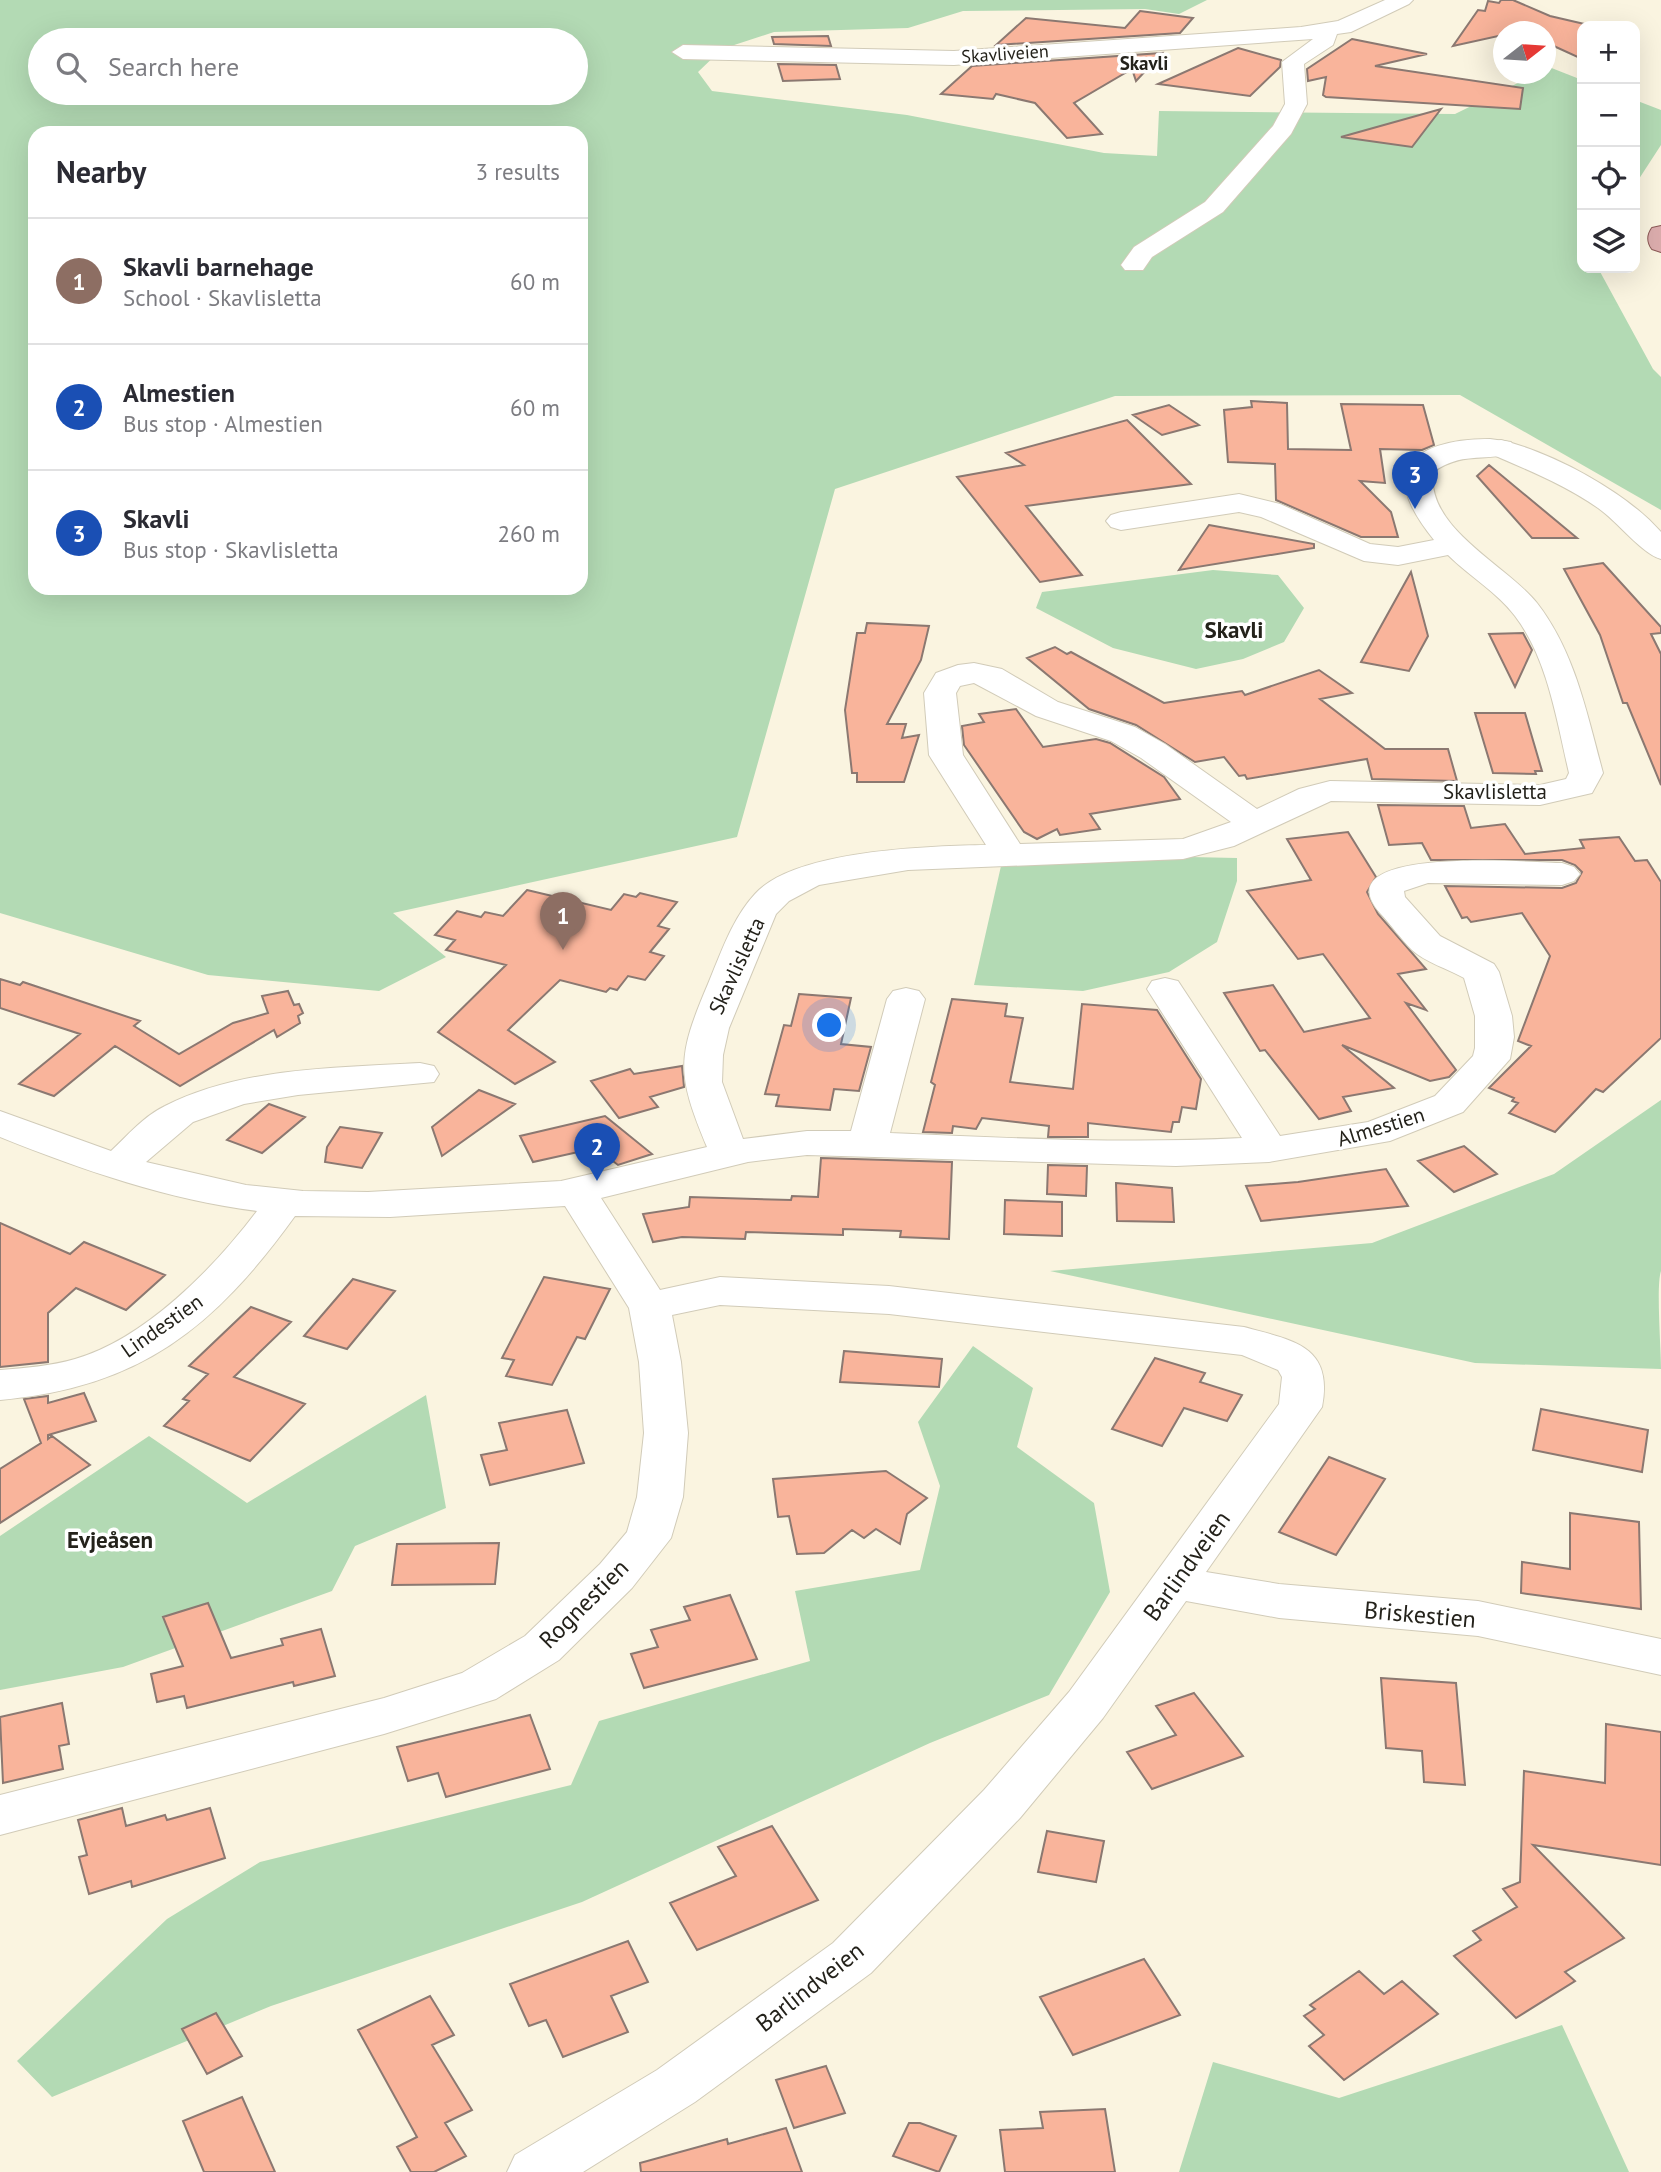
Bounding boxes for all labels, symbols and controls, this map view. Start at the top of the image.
north arrow [1493,21,1556,84]
map controls [1577,21,1640,273]
button: + [1577,21,1640,84]
search box [28,28,588,105]
street label: Skavliveien [961,39,1049,68]
icon: search [52,48,90,86]
text: Search here [108,50,239,83]
district label: Skavli [1120,51,1168,75]
button: − [1577,84,1640,147]
button: locate [1577,147,1640,210]
text: Nearby [56,152,146,191]
text: 3 results [476,157,560,186]
button: layers [1577,210,1640,273]
text: Skavli barnehage [123,250,314,283]
text: 1 [72,267,86,296]
text: 60 m [510,267,560,296]
text: School · Skavlisletta [123,283,322,312]
text: Almestien [123,376,235,409]
text: 2 [72,393,86,422]
text: 60 m [510,393,560,422]
text: Bus stop · Almestien [123,409,323,438]
pin: 3 [1392,451,1438,509]
text: Skavli [123,502,189,535]
text: 3 [72,519,86,548]
text: 260 m [498,519,560,548]
text: Bus stop · Skavlisletta [123,535,339,564]
district label: Skavli [1205,615,1263,644]
street label: Skavlisletta [1443,778,1547,805]
pin: 1 [540,892,586,950]
street label: Skavlisletta [702,913,771,1019]
your location [812,1008,846,1042]
street label: Almestien [1334,1100,1428,1153]
pin: 2 [574,1123,620,1181]
street label: Lindestien [116,1288,208,1364]
street label: Barlindveien [1136,1504,1237,1627]
district label: Evjeåsen [67,1525,153,1554]
street label: Rognestien [532,1552,635,1655]
street label: Briskestien [1363,1594,1477,1635]
street label: Barlindveien [749,1935,870,2038]

